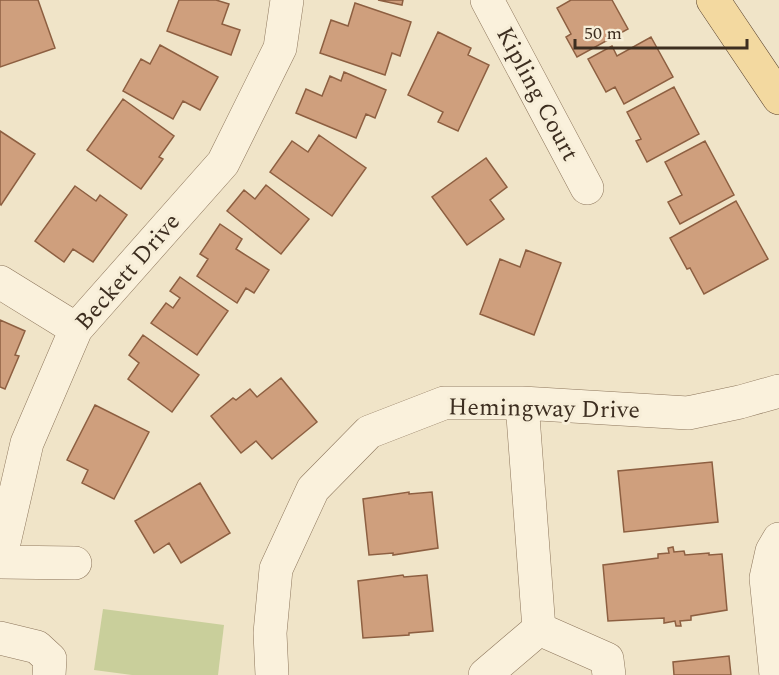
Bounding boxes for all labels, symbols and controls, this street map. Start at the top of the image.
scale bar [575,12,748,50]
street label: Kipling Court [486,20,588,168]
text: 50 m [584,20,622,47]
street label: Beckett Drive [67,205,189,339]
street label: Hemingway Drive [448,389,640,429]

